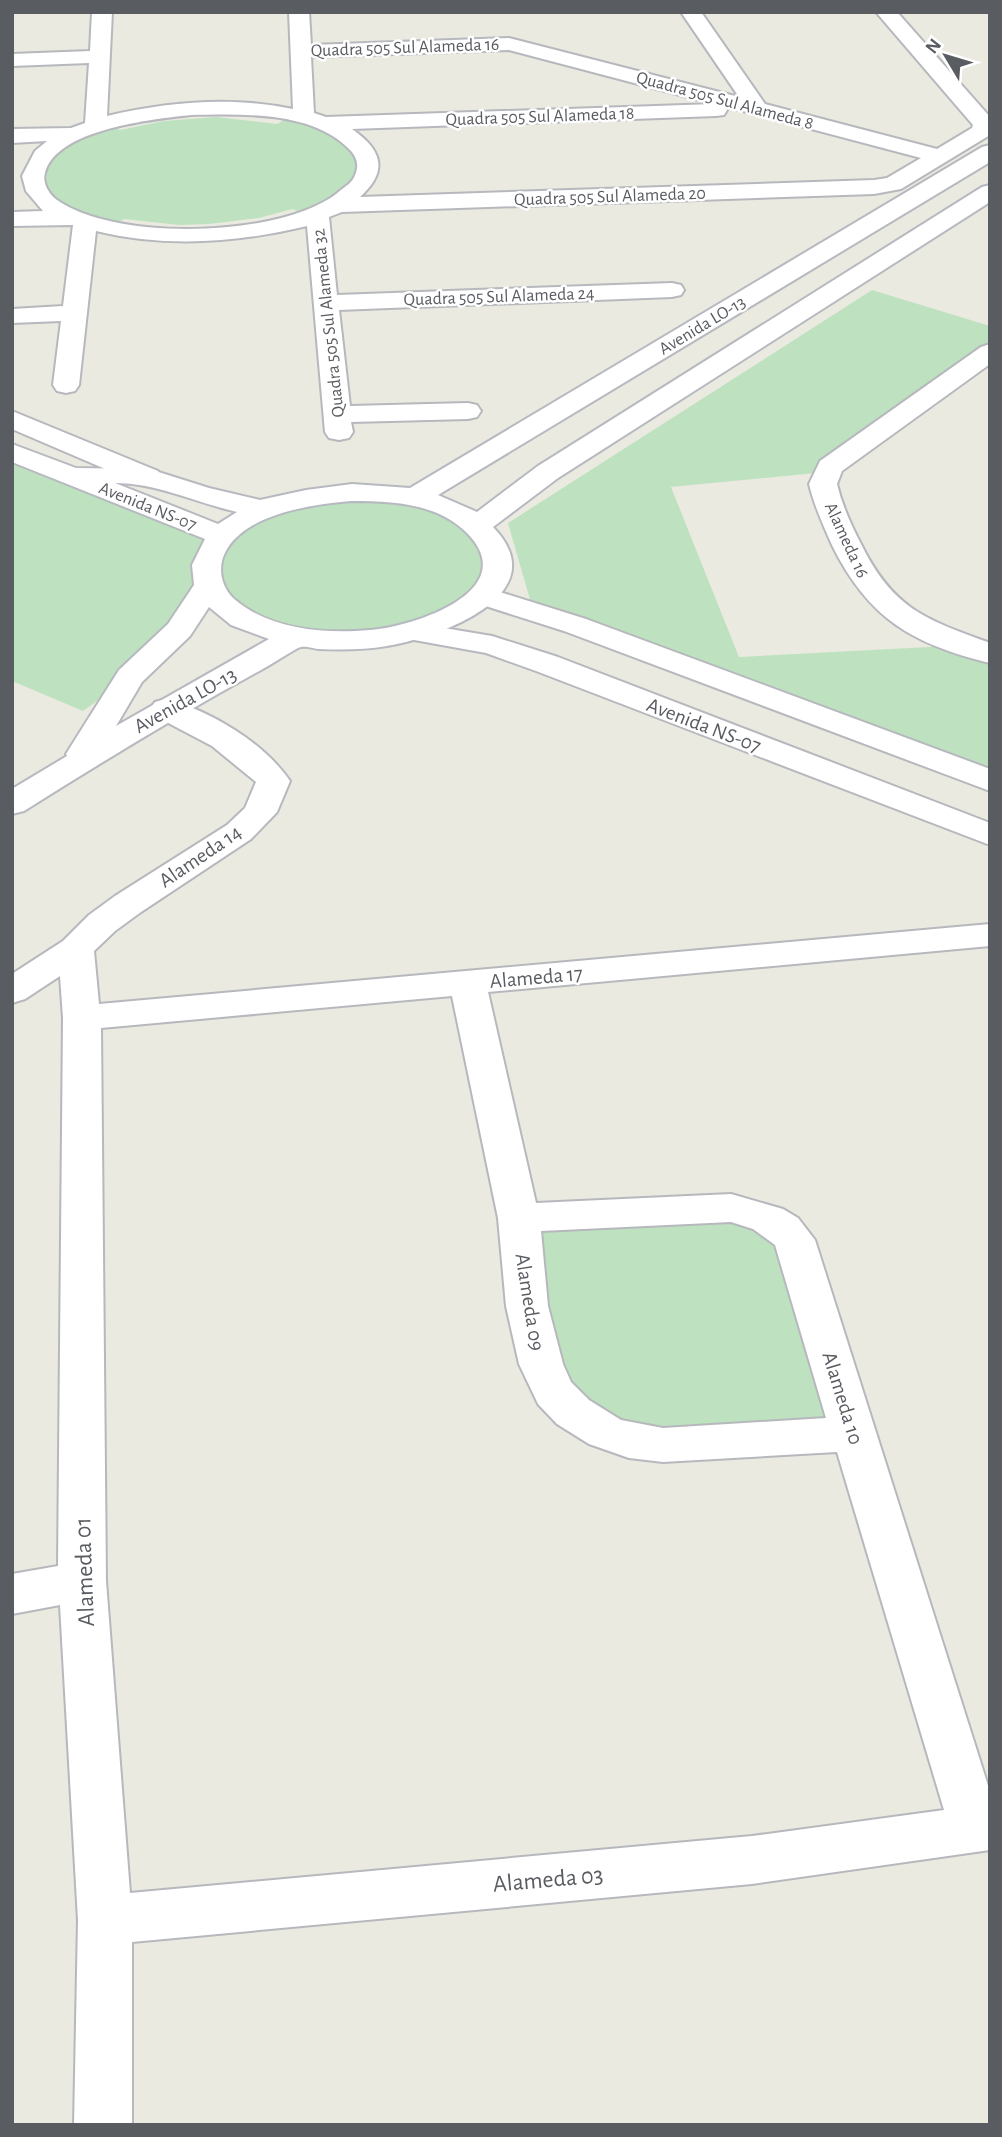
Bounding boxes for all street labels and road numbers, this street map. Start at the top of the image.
street label: Quadra 505 Sul Alameda 16 [310,36,500,60]
street label: Quadra 505 Sul Alameda 8 [634,69,815,133]
street label: Quadra 505 Sul Alameda 18 [445,105,635,129]
street label: Quadra 505 Sul Alameda 20 [514,185,706,209]
street label: Quadra 505 Sul Alameda 32 [310,228,348,418]
street label: Quadra 505 Sul Alameda 24 [403,285,595,309]
street label: Avenida LO-13 [656,293,749,359]
street label: Avenida NS-07 [96,479,199,535]
street label: Alameda 16 [821,500,871,581]
street label: Avenida LO-13 [130,664,240,737]
street label: Avenida NS-07 [644,694,764,757]
street label: Alameda 14 [155,821,245,892]
street label: Alameda 17 [489,963,584,992]
street label: Alameda 09 [511,1252,548,1352]
street label: Alameda 10 [818,1349,867,1447]
street label: Alameda 01 [71,1517,99,1627]
street label: Alameda 03 [492,1863,604,1897]

